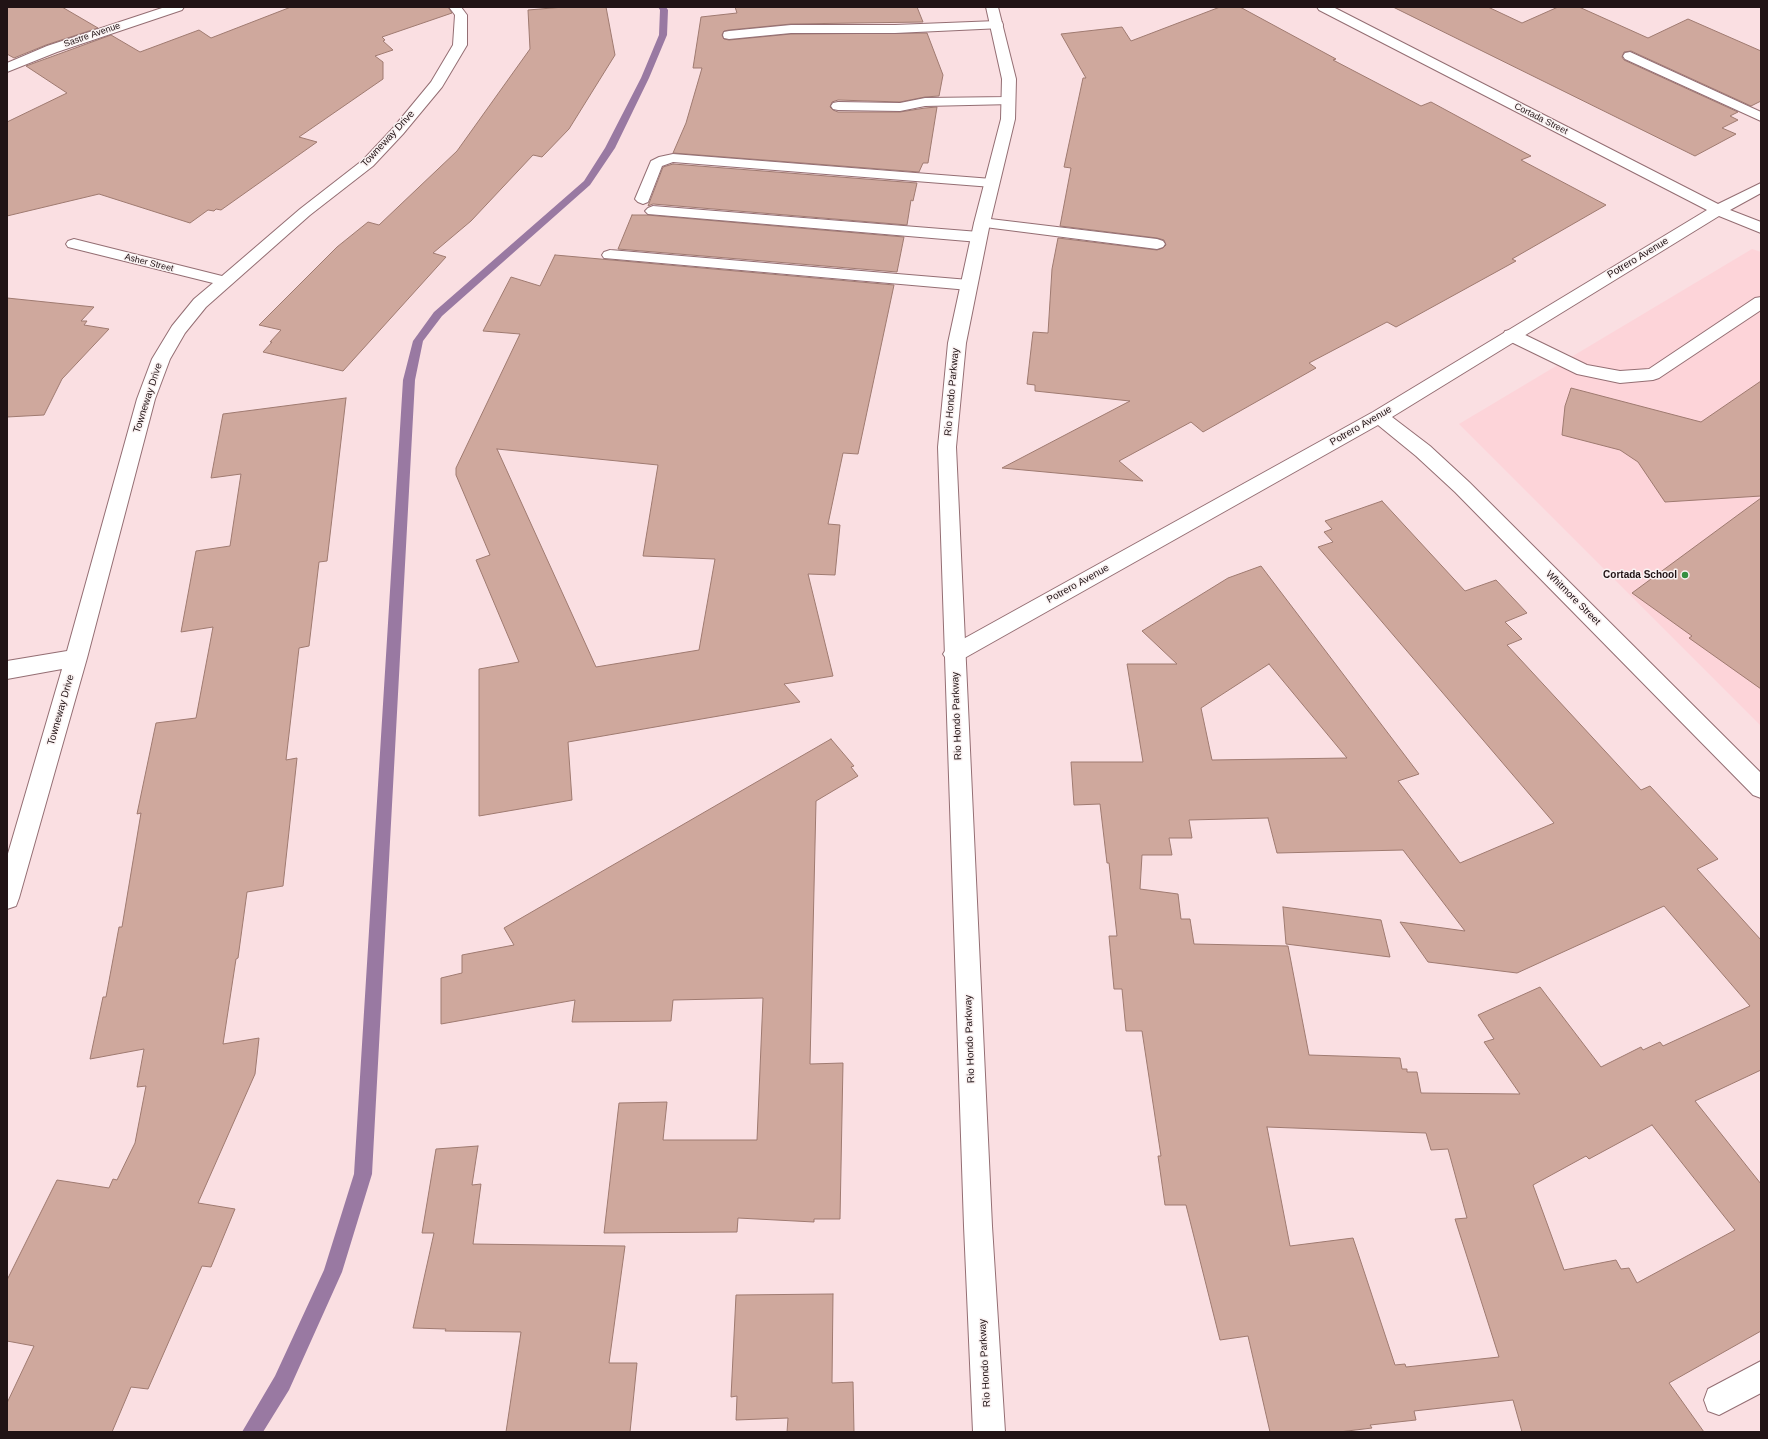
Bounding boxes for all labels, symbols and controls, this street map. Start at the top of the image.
street label: Sastre Avenue [62,20,122,50]
street label: Cortada Street [1512,101,1570,137]
street label: Towneway Drive [359,108,417,170]
street label: Potrero Avenue [1605,235,1671,281]
street label: Asher Street [123,252,175,274]
street label: Rio Hondo Parkway [942,347,962,437]
street label: Towneway Drive [131,362,165,434]
street label: Potrero Avenue [1328,403,1394,449]
street label: Potrero Avenue [1045,562,1111,606]
street label: Whitmore Street [1543,568,1603,628]
place label: Cortada School [1603,569,1677,581]
marker: Cortada School [1680,570,1690,580]
street label: Rio Hondo Parkway [949,672,965,760]
street label: Towneway Drive [45,673,77,747]
street label: Rio Hondo Parkway [962,995,978,1083]
street label: Rio Hondo Parkway [977,1319,993,1407]

